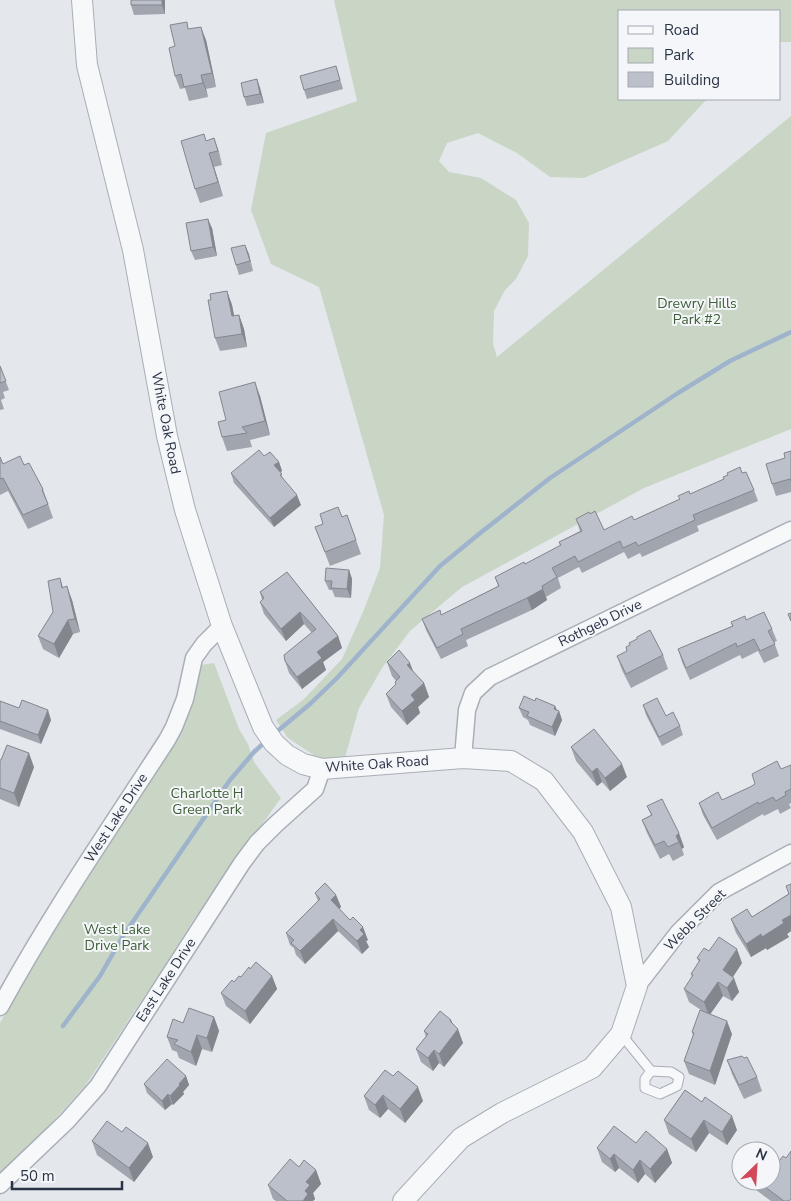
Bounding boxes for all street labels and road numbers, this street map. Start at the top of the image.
street label: White Oak Road [147,370,185,476]
street label: Rothgeb Drive [555,595,645,651]
street label: White Oak Road [325,751,429,777]
street label: West Lake Drive [80,770,152,866]
street label: Webb Street [660,885,730,955]
street label: East Lake Drive [132,934,200,1026]

